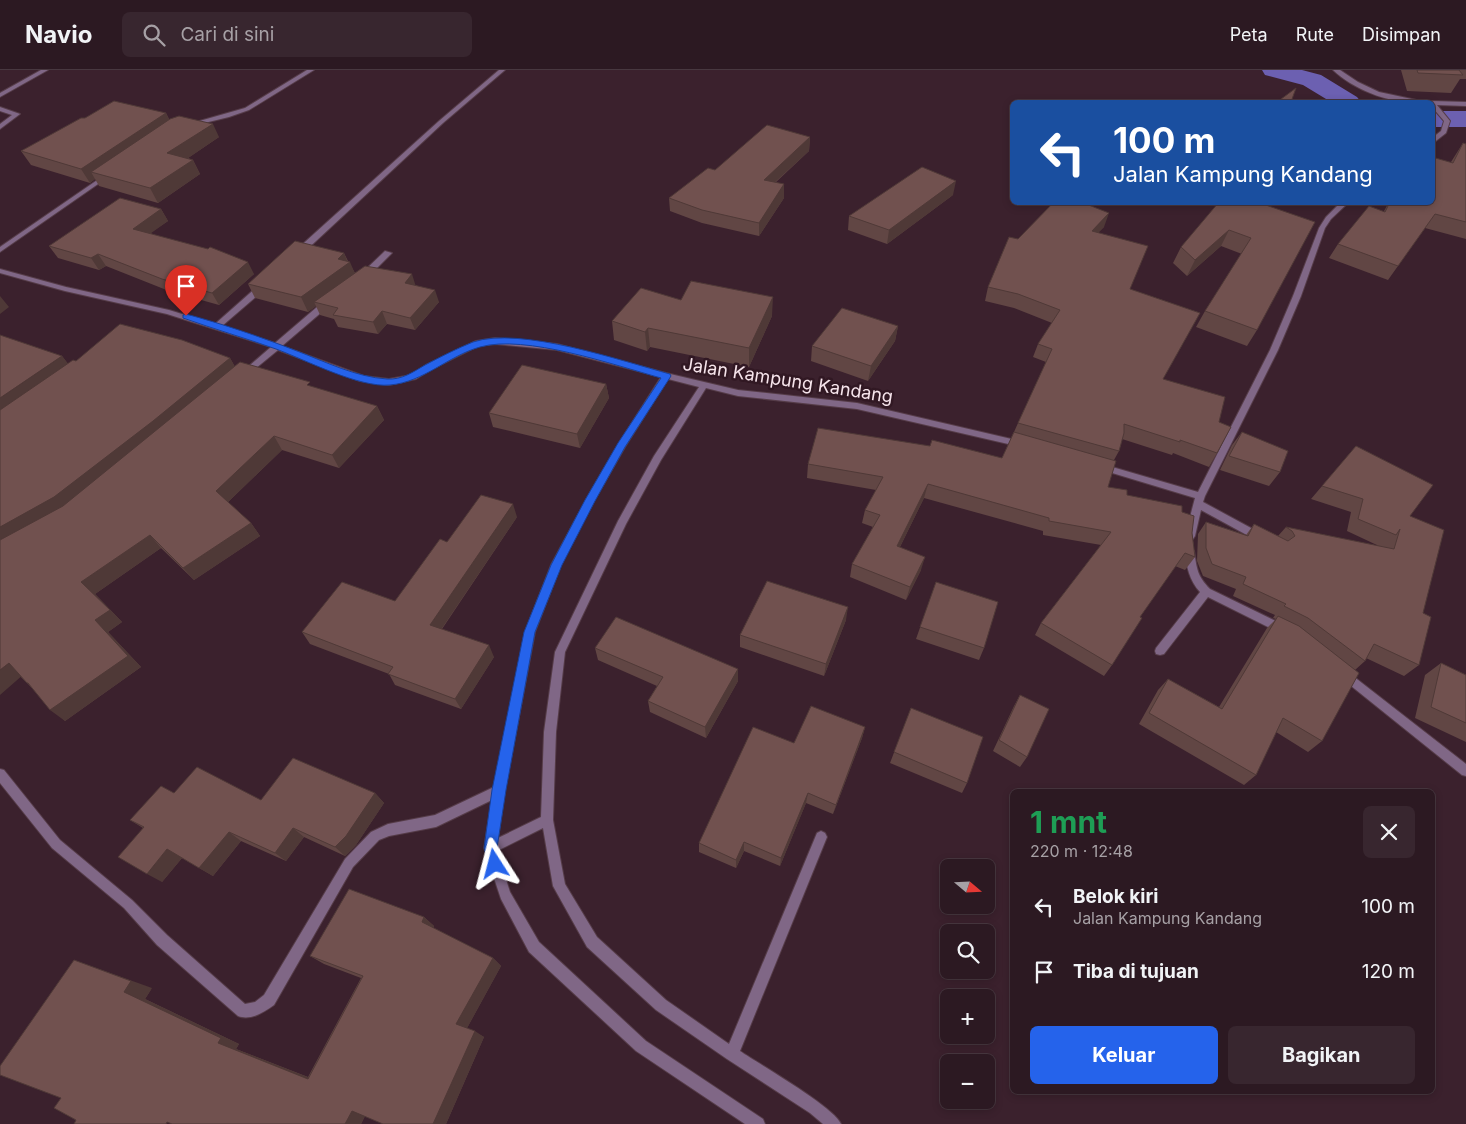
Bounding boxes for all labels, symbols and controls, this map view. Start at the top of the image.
search box [122,12,472,57]
text: Navio [25,20,92,49]
icon: search [140,21,168,49]
text: Cari di sini [180,23,274,46]
text: Peta [1230,24,1268,45]
text: Rute [1296,24,1334,45]
text: Disimpan [1362,24,1441,45]
text: 100 m [1113,119,1216,161]
icon: left [1030,120,1095,185]
text: Jalan Kampung Kandang [1113,161,1373,187]
pin [165,265,207,316]
icon: arrive [172,272,200,300]
street label: Jalan Kampung Kandang [681,353,895,407]
text: 1 mnt [1030,804,1107,840]
button: close [1363,806,1415,858]
position arrow [468,837,520,889]
text: 220 m · 12:48 [1030,841,1133,861]
north arrow [940,859,995,914]
map controls [940,859,995,1109]
text: Belok kiri [1073,885,1158,908]
icon: left [1030,893,1058,921]
text: 100 m [1361,895,1415,918]
text: Jalan Kampung Kandang [1073,908,1262,928]
button: search [940,924,995,979]
icon: arrive [1030,958,1058,986]
text: Tiba di tujuan [1073,960,1199,983]
text: 120 m [1362,960,1415,983]
button: + [940,989,995,1044]
button: Keluar [1030,1026,1218,1084]
button: Bagikan [1228,1026,1415,1084]
button: − [940,1054,995,1109]

